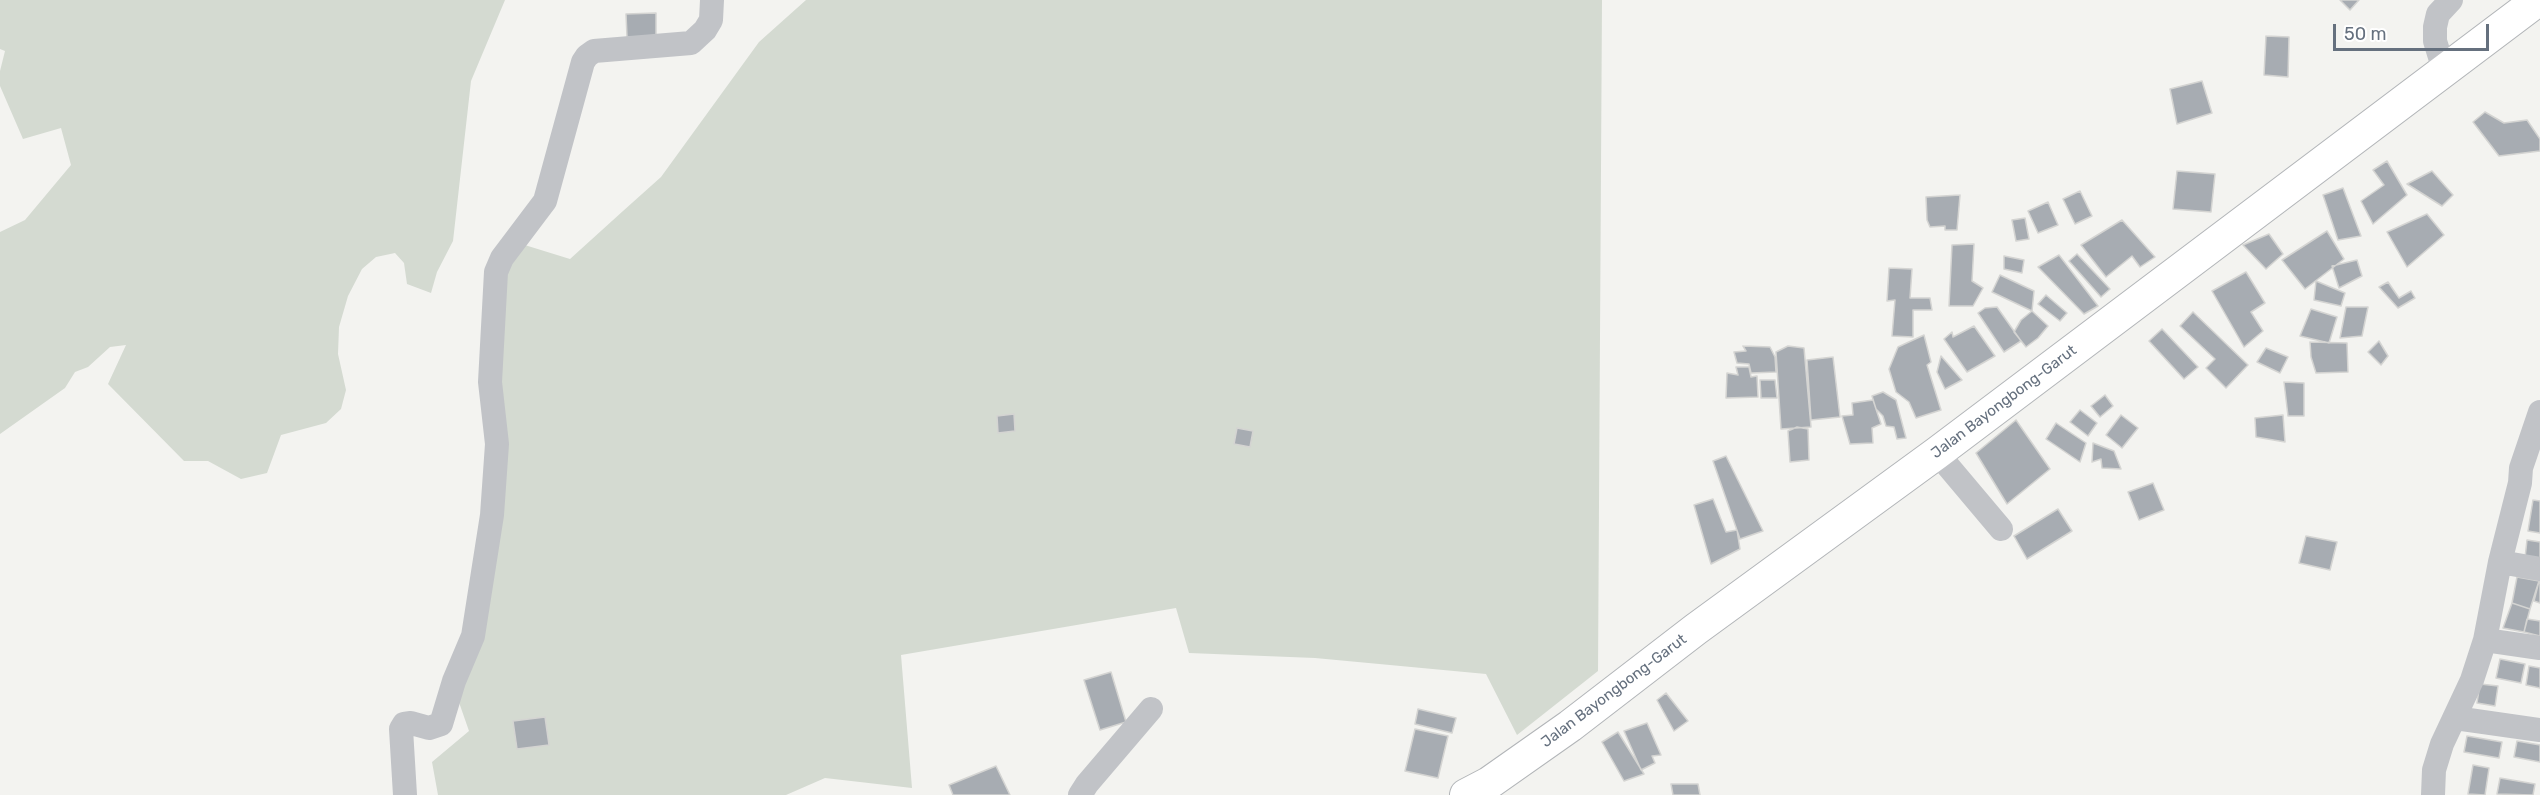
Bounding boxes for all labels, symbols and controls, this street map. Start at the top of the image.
scale bar [2336,12,2492,50]
text: 50 m [2344,23,2387,45]
street label: Jalan Bayongbong-Garut [1928,342,2080,462]
street label: Jalan Bayongbong-Garut [1538,631,1690,751]

